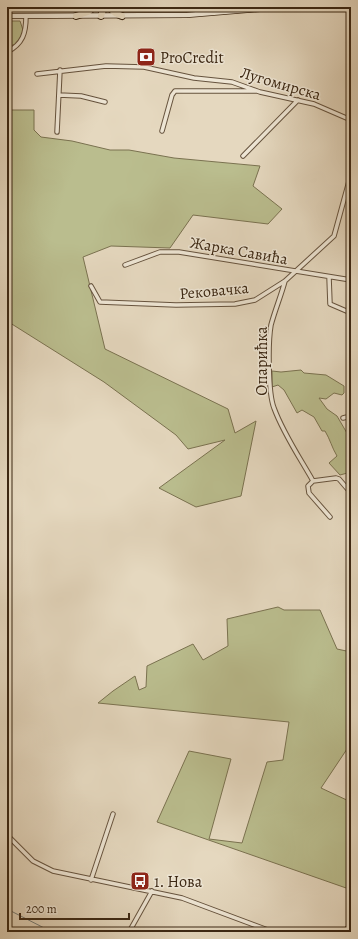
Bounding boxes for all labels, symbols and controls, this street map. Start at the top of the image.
bank icon: ProCredit [135,46,157,68]
place label: ProCredit [160,47,224,69]
street label: Лугомирска [238,62,324,106]
street label: Жарка Савића [188,232,290,271]
street label: Рековачка [179,277,250,305]
street label: Опарићка [251,326,273,396]
bus stop icon: 1. Нова [129,870,151,892]
place label: 1. Нова [154,871,203,893]
scale bar [20,895,129,921]
text: 200 m [26,901,57,917]

